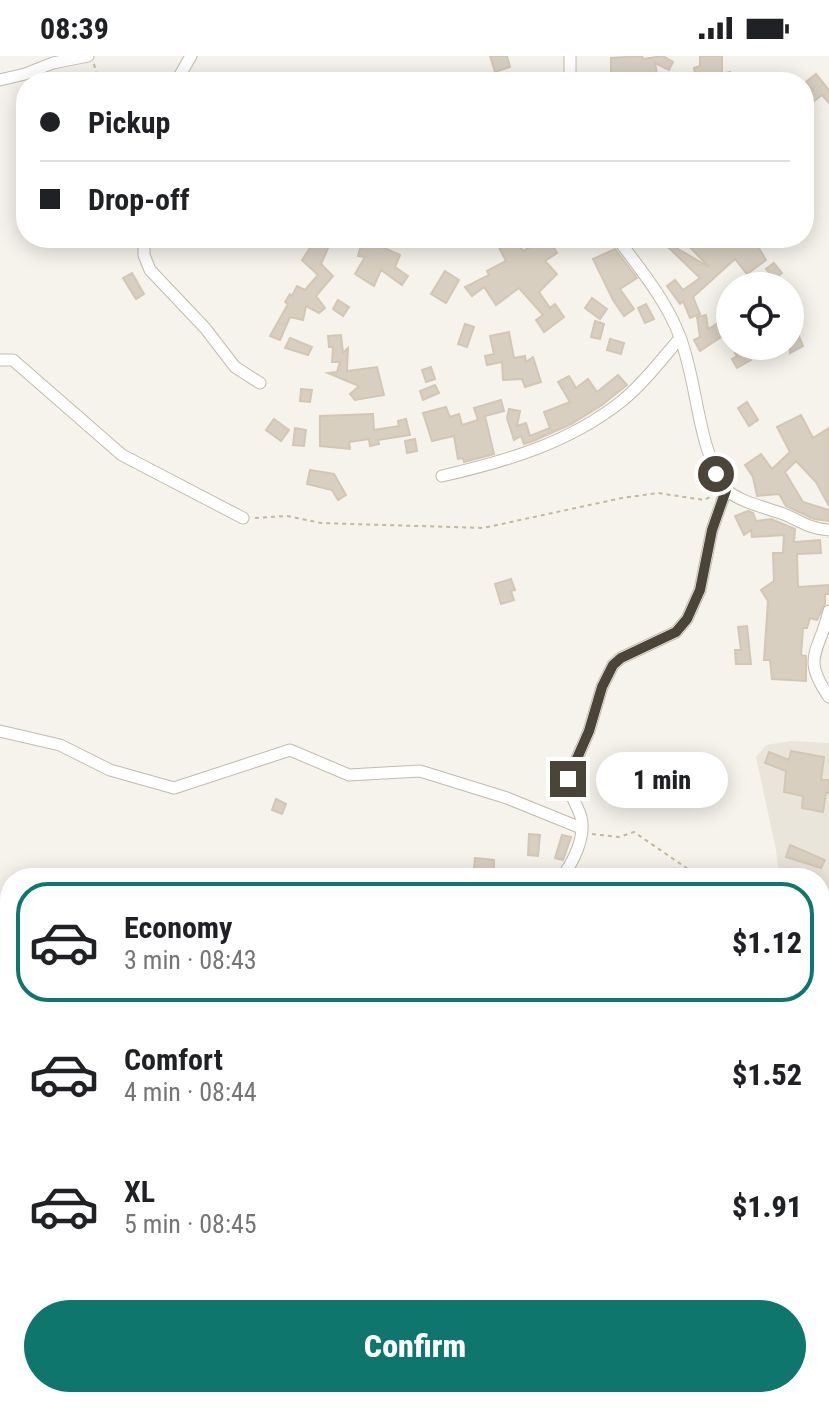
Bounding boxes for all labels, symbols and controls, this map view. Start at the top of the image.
text: 08:39 [40,11,109,46]
text: Pickup [88,105,170,140]
text: Drop-off [88,182,190,217]
map controls [716,272,804,360]
button: locate [716,272,804,360]
route start [698,456,734,492]
callout: 1 min [596,751,728,807]
route end [550,761,586,797]
text: 1 min [633,765,691,795]
icon: car [28,906,100,978]
text: Economy [124,910,232,945]
text: $1.12 [732,925,802,960]
text: 3 min · 08:43 [124,945,257,975]
icon: car [28,1038,100,1110]
text: Comfort [124,1042,223,1077]
text: $1.52 [732,1057,802,1092]
text: 4 min · 08:44 [124,1077,257,1107]
icon: car [28,1170,100,1242]
text: XL [124,1174,155,1209]
text: $1.91 [732,1189,802,1224]
text: 5 min · 08:45 [124,1209,257,1239]
button: Confirm [24,1300,806,1392]

